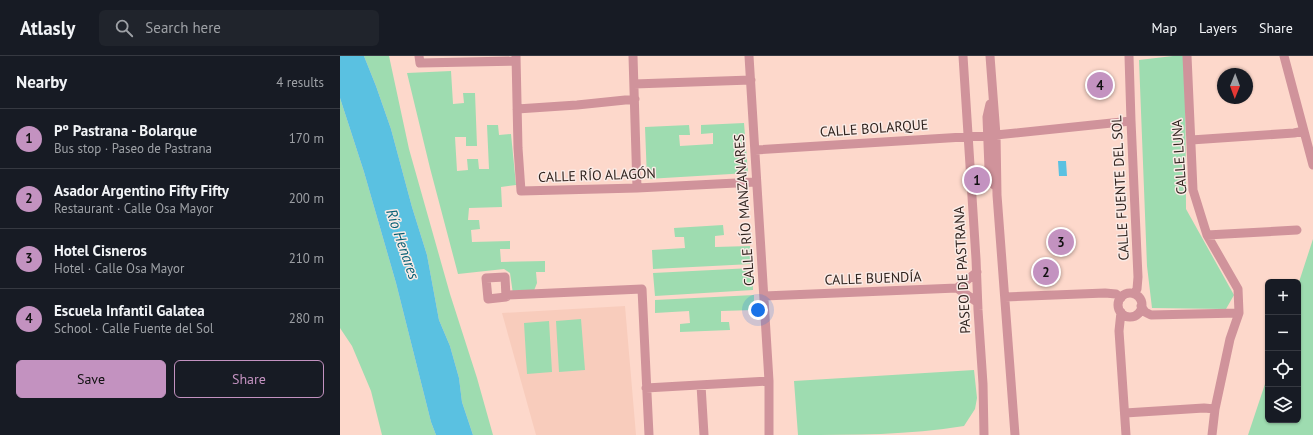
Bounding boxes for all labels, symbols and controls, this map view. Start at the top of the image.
search box [99,10,379,46]
text: Atlasly [20,16,75,40]
icon: search [113,17,135,39]
text: Search here [145,18,221,37]
text: Map [1151,19,1177,37]
text: Layers [1199,19,1237,37]
text: Share [1259,19,1293,37]
north arrow [1217,68,1253,104]
pin: 4 [1087,70,1113,100]
text: Nearby [16,71,67,93]
text: 4 results [276,74,324,91]
street label: CALLE BOLARQUE [819,115,929,141]
street label: CALLE FUENTE DEL SOL [1107,115,1133,261]
street label: CALLE LUNA [1167,118,1191,195]
text: Pº Pastrana - Bolarque [54,121,197,140]
text: 1 [25,130,33,147]
text: 170 m [289,130,324,147]
street label: CALLE RÍO MANZANARES [730,133,758,287]
text: Bus stop · Paseo de Pastrana [54,140,212,157]
street label: CALLE RÍO ALAGÓN [538,164,656,186]
pin: 1 [964,165,990,195]
text: Asador Argentino Fifty Fifty [54,181,229,200]
text: 2 [25,190,33,207]
text: 200 m [289,190,324,207]
text: Restaurant · Calle Osa Mayor [54,200,213,217]
street label: PASEO DE PASTRANA [950,205,974,334]
water label: Río Henares [382,206,424,282]
pin: 3 [1048,227,1074,257]
text: Hotel Cisneros [54,241,147,260]
text: 3 [25,250,33,267]
text: 210 m [289,250,324,267]
pin: 2 [1033,257,1059,287]
text: Hotel · Calle Osa Mayor [54,260,184,277]
street label: CALLE BUENDÍA [824,267,923,289]
map controls [1265,279,1301,423]
button: + [1265,279,1301,315]
your location [748,300,768,320]
text: Escuela Infantil Galatea [54,301,205,320]
text: 4 [25,310,33,327]
text: 280 m [289,310,324,327]
button: − [1265,315,1301,351]
text: School · Calle Fuente del Sol [54,320,214,337]
button: locate [1265,351,1301,387]
button: Save [16,360,166,398]
button: Share [174,360,324,398]
button: layers [1265,387,1301,423]

